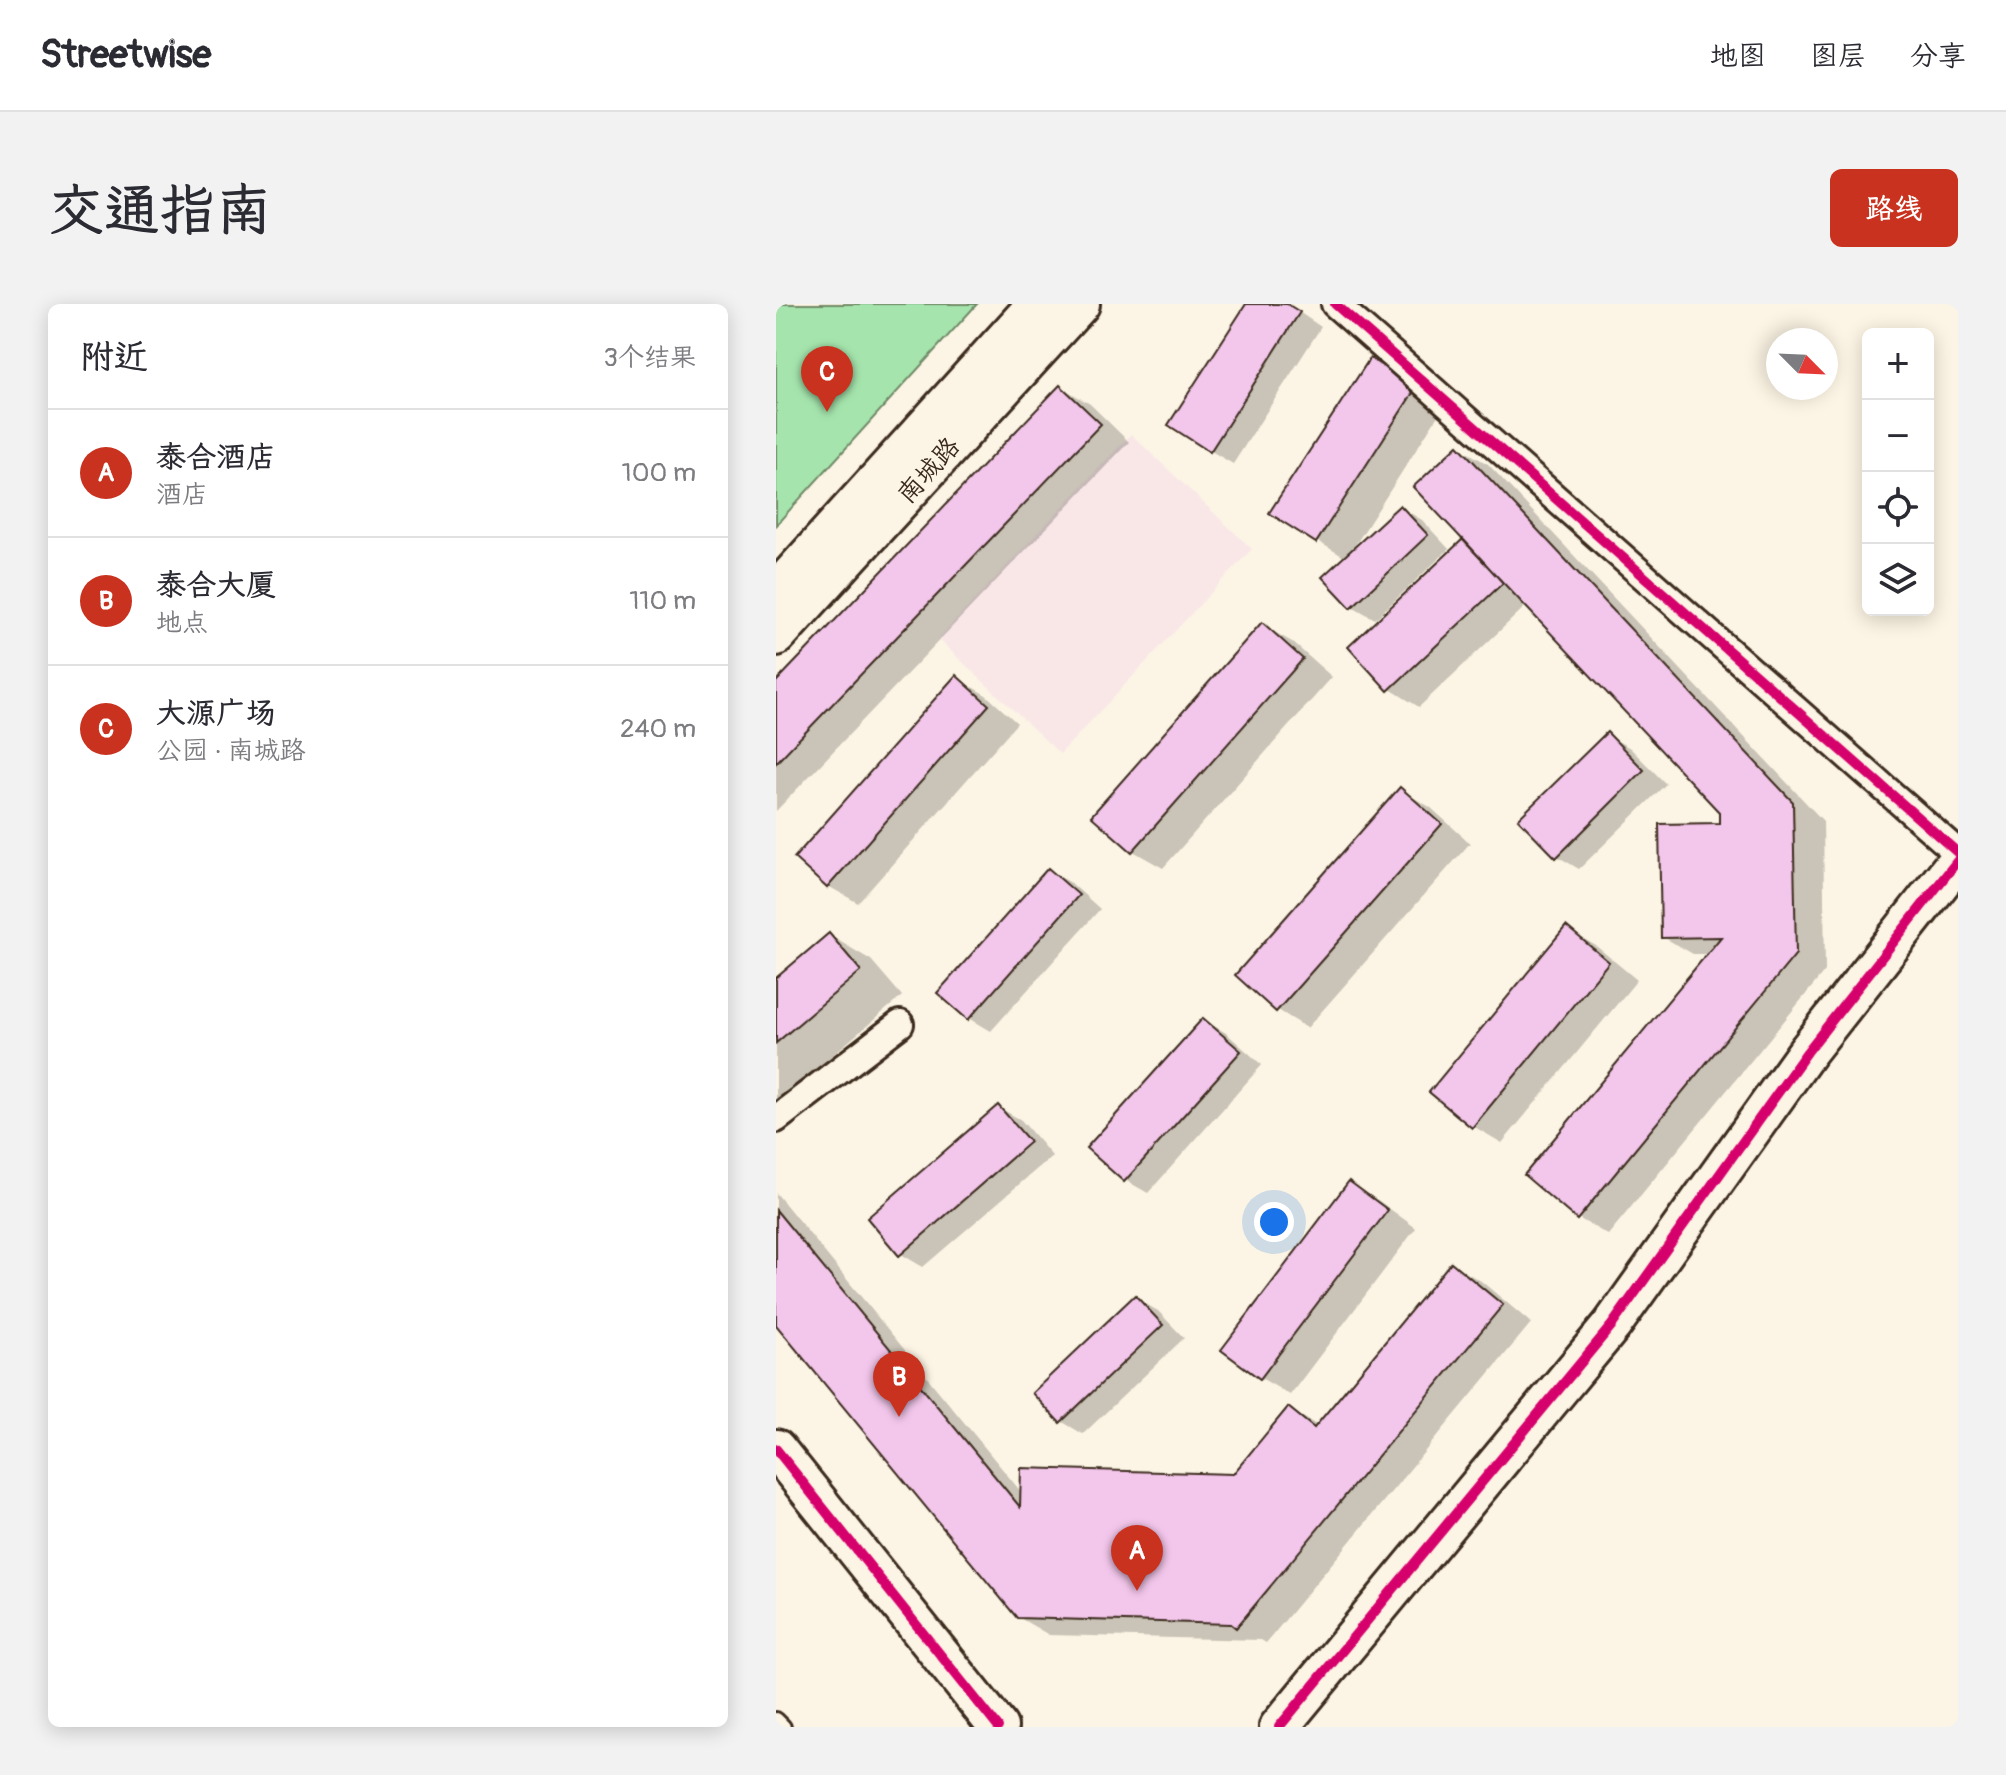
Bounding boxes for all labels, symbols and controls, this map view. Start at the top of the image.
text: Streetwise [40,31,211,79]
text: 地图 [1710,39,1766,74]
text: 图层 [1810,39,1866,74]
text: 分享 [1910,39,1966,74]
button: 路线 [1830,169,1958,247]
text: 交通指南 [48,177,272,246]
north arrow [1766,328,1838,400]
map controls [1862,328,1934,616]
button: + [1862,328,1934,400]
text: 附近 [80,336,148,379]
text: 3个结果 [603,342,696,374]
pin: C [801,346,853,412]
button: − [1862,400,1934,472]
street label: 南城路 [891,431,967,510]
text: 泰合酒店 [156,439,276,476]
text: A [98,457,114,489]
text: 100 m [622,457,696,489]
button: locate [1862,472,1934,544]
text: 酒店 [156,479,208,511]
button: layers [1862,544,1934,616]
text: 泰合大厦 [156,567,276,604]
text: B [99,585,113,617]
text: 110 m [629,585,696,617]
text: 地点 [156,607,208,639]
text: 大源广场 [156,695,276,732]
text: C [98,713,114,745]
text: 240 m [620,713,696,745]
text: 公园 · 南城路 [156,735,306,767]
your location [1254,1202,1294,1242]
pin: B [873,1351,925,1417]
pin: A [1111,1525,1163,1591]

